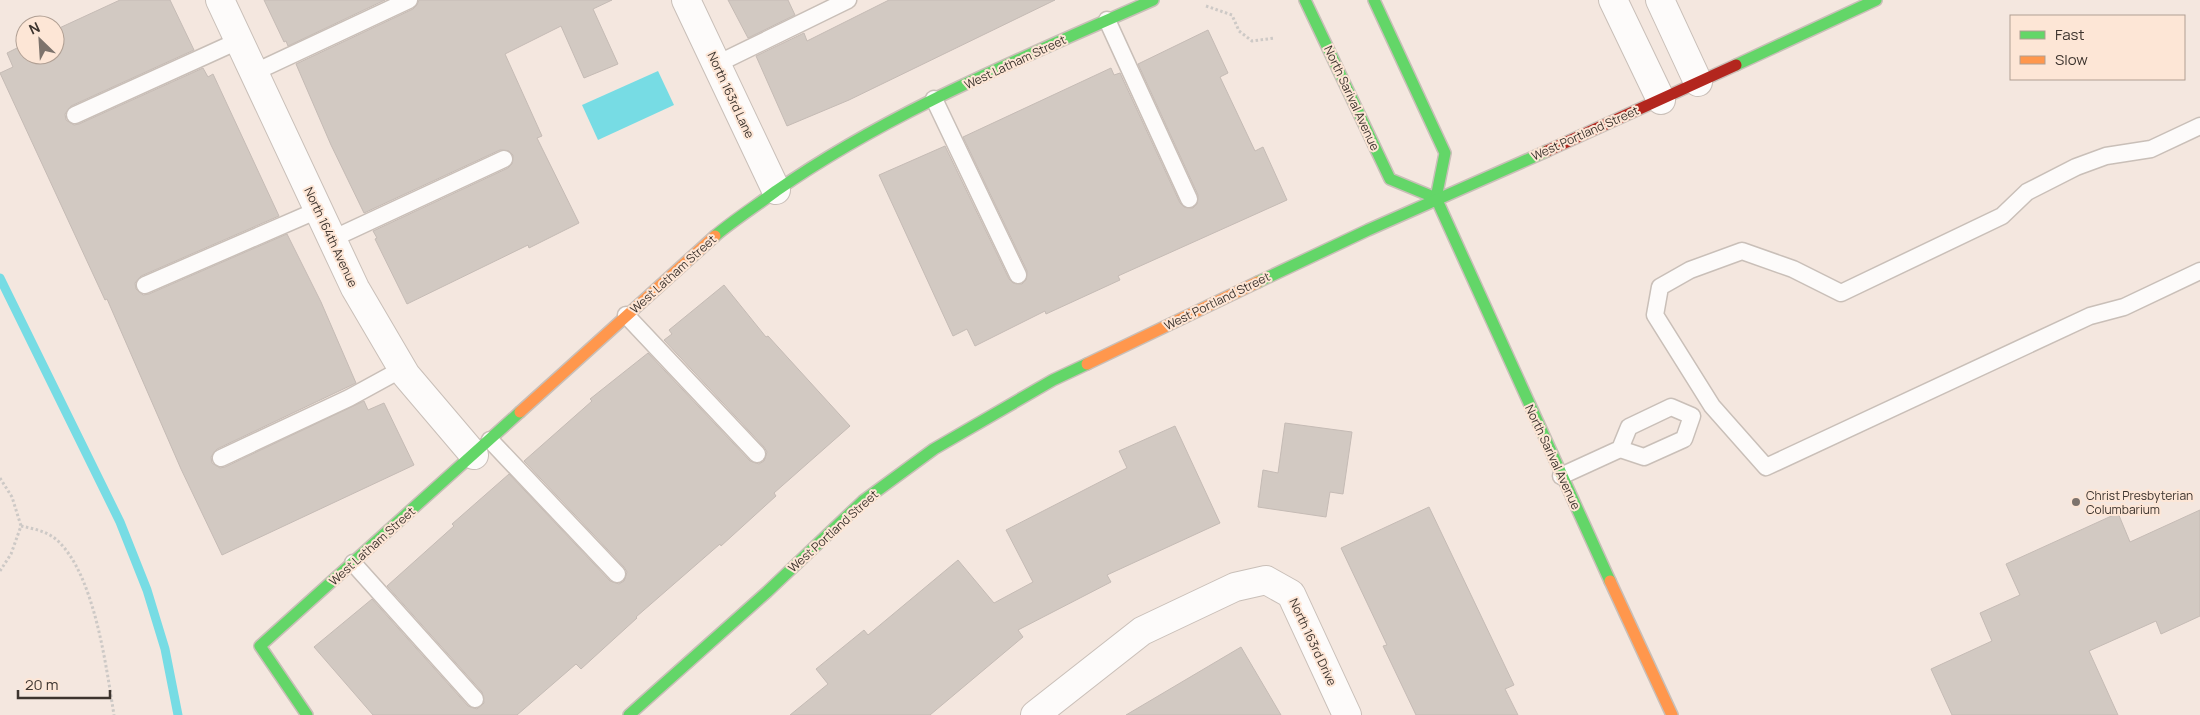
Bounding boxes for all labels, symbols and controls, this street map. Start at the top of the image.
north arrow [15,15,65,65]
legend [2010,15,2185,80]
text: N [26,17,43,39]
text: Fast [2055,24,2084,45]
street label: West Latham Street [961,31,1069,93]
street label: North Sarival Avenue [1320,43,1384,153]
street label: North 163rd Lane [704,49,758,141]
text: Slow [2055,49,2088,70]
street label: West Portland Street [1529,102,1642,164]
street label: North 164th Avenue [300,184,362,290]
street label: West Latham Street [626,231,720,317]
street label: West Portland Street [1161,268,1273,334]
street label: North Sarival Avenue [1521,402,1585,512]
street label: West Portland Street [784,486,882,576]
place label: Christ Presbyterian Columbarium [2086,487,2193,518]
marker: Christ Presbyterian Columbarium [2070,496,2082,508]
street label: West Latham Street [325,503,419,589]
street label: North 163rd Drive [1285,596,1341,688]
scale bar [18,668,110,700]
text: 20 m [25,674,58,695]

